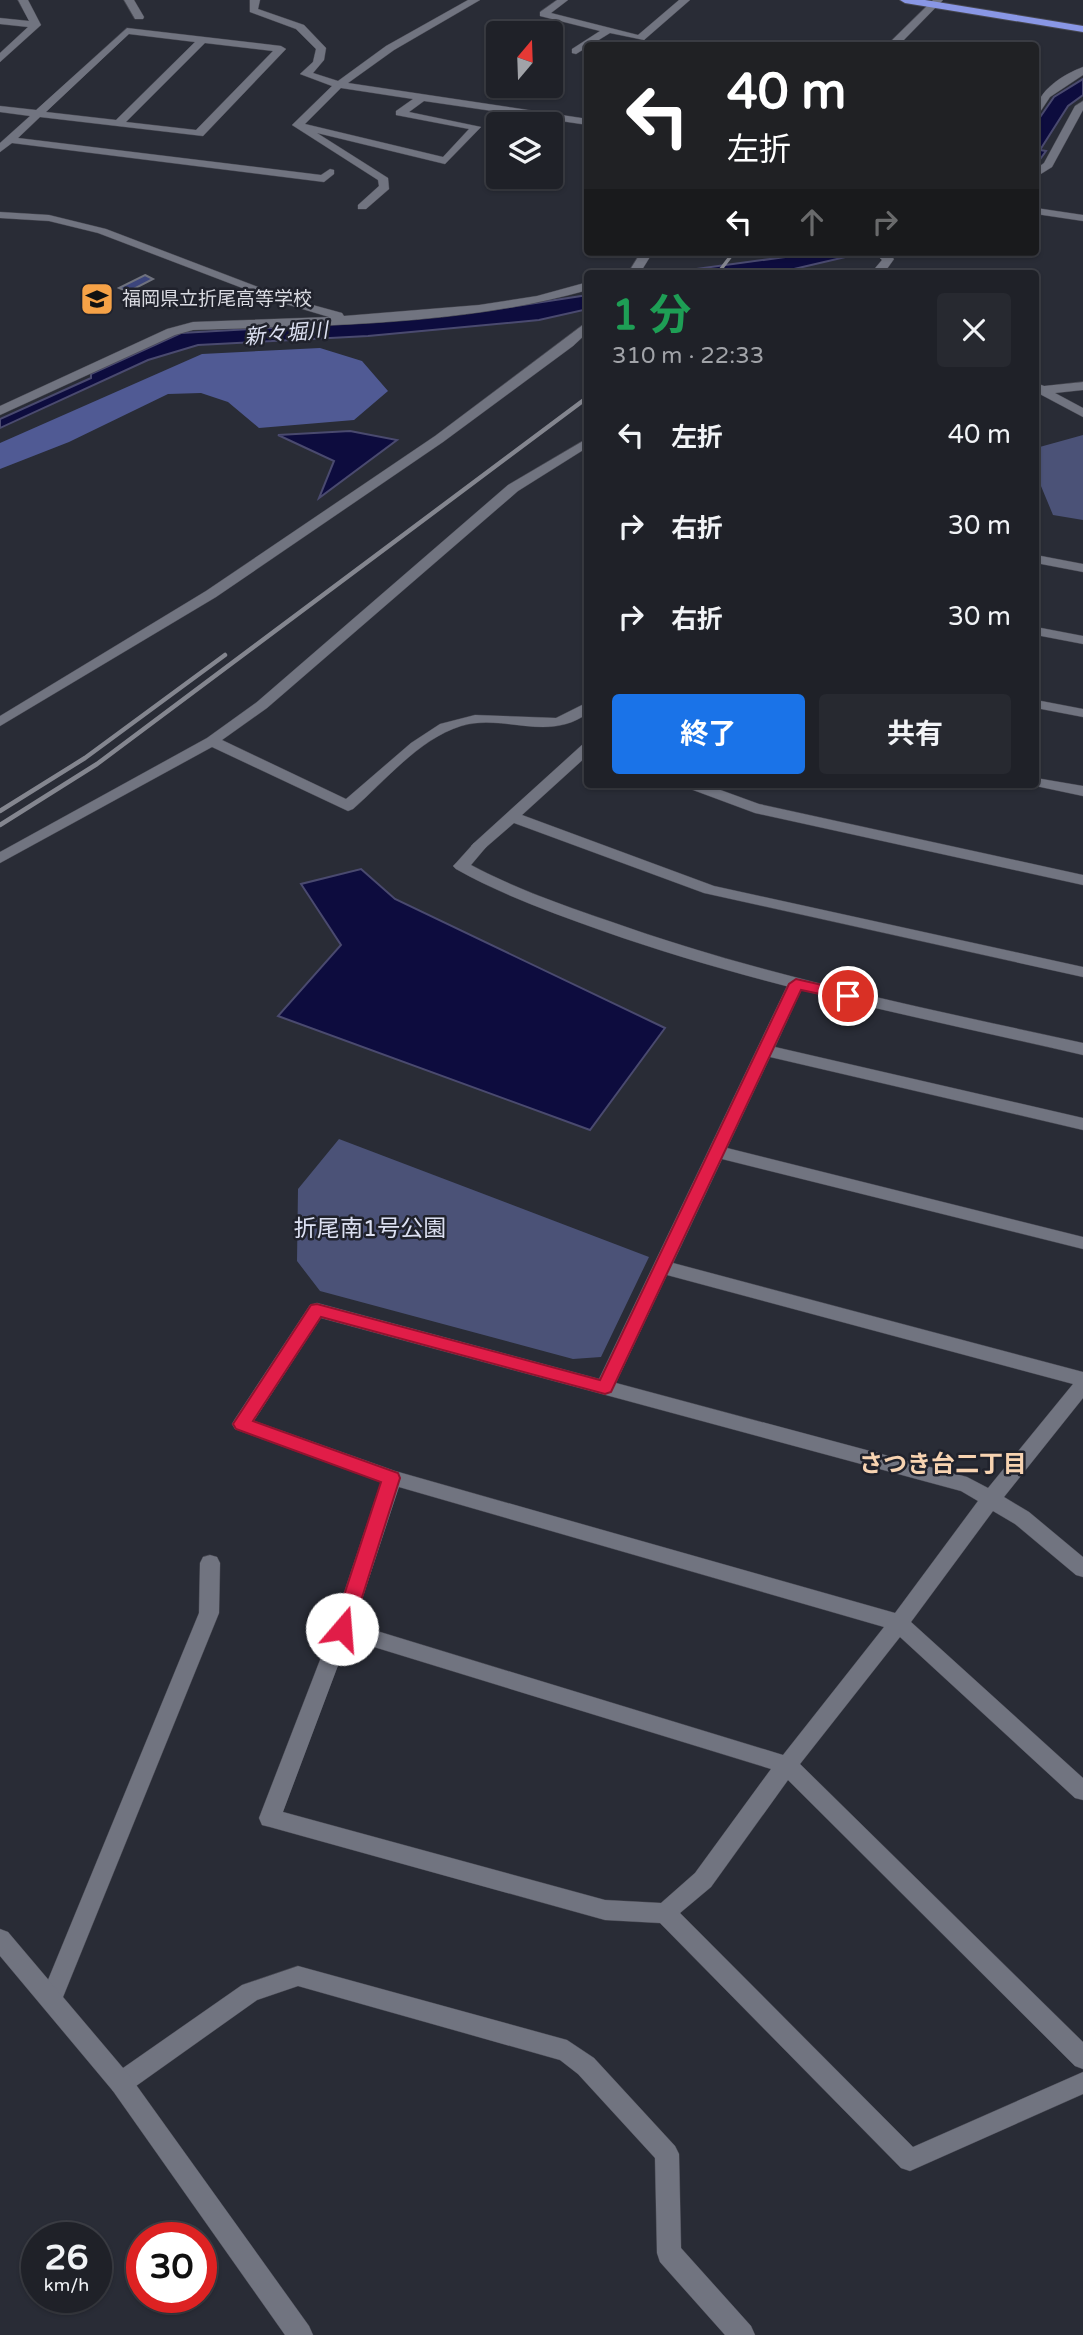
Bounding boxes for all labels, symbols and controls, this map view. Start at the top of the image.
north arrow [486,21,564,98]
map controls [486,21,563,189]
text: 40 m [727,63,846,122]
icon: left [612,70,703,161]
button: layers [486,112,563,189]
text: 左折 [727,131,791,169]
icon: left [720,203,758,241]
icon: ahead [793,203,831,241]
icon: right [866,203,904,241]
school or university icon: 福岡県立折尾高等学校 [78,280,116,318]
place label: 福岡県立折尾高等学校 [122,288,312,310]
text: 1 分 [612,290,691,341]
button: close [937,293,1011,367]
water label: 新々堀川 [243,318,331,350]
text: 310 m · 22:33 [612,342,764,370]
icon: left [612,416,650,454]
text: 40 m [948,419,1011,450]
text: 左折 [671,422,723,453]
icon: right [612,507,650,545]
text: 30 m [948,510,1011,541]
text: 右折 [671,513,723,544]
icon: right [612,598,650,636]
text: 30 m [948,601,1011,632]
text: 右折 [671,604,723,635]
button: 終了 [612,694,805,774]
button: 共有 [819,694,1011,774]
pin [818,966,878,1026]
icon: arrive [829,977,867,1015]
park label: 折尾南1号公園 [294,1215,446,1243]
district label: さつき台二丁目 [859,1450,1027,1479]
position arrow [305,1592,379,1666]
speed limit sign: 30 [126,2222,217,2313]
text: 26 [45,2237,88,2279]
text: km/h [44,2274,89,2296]

